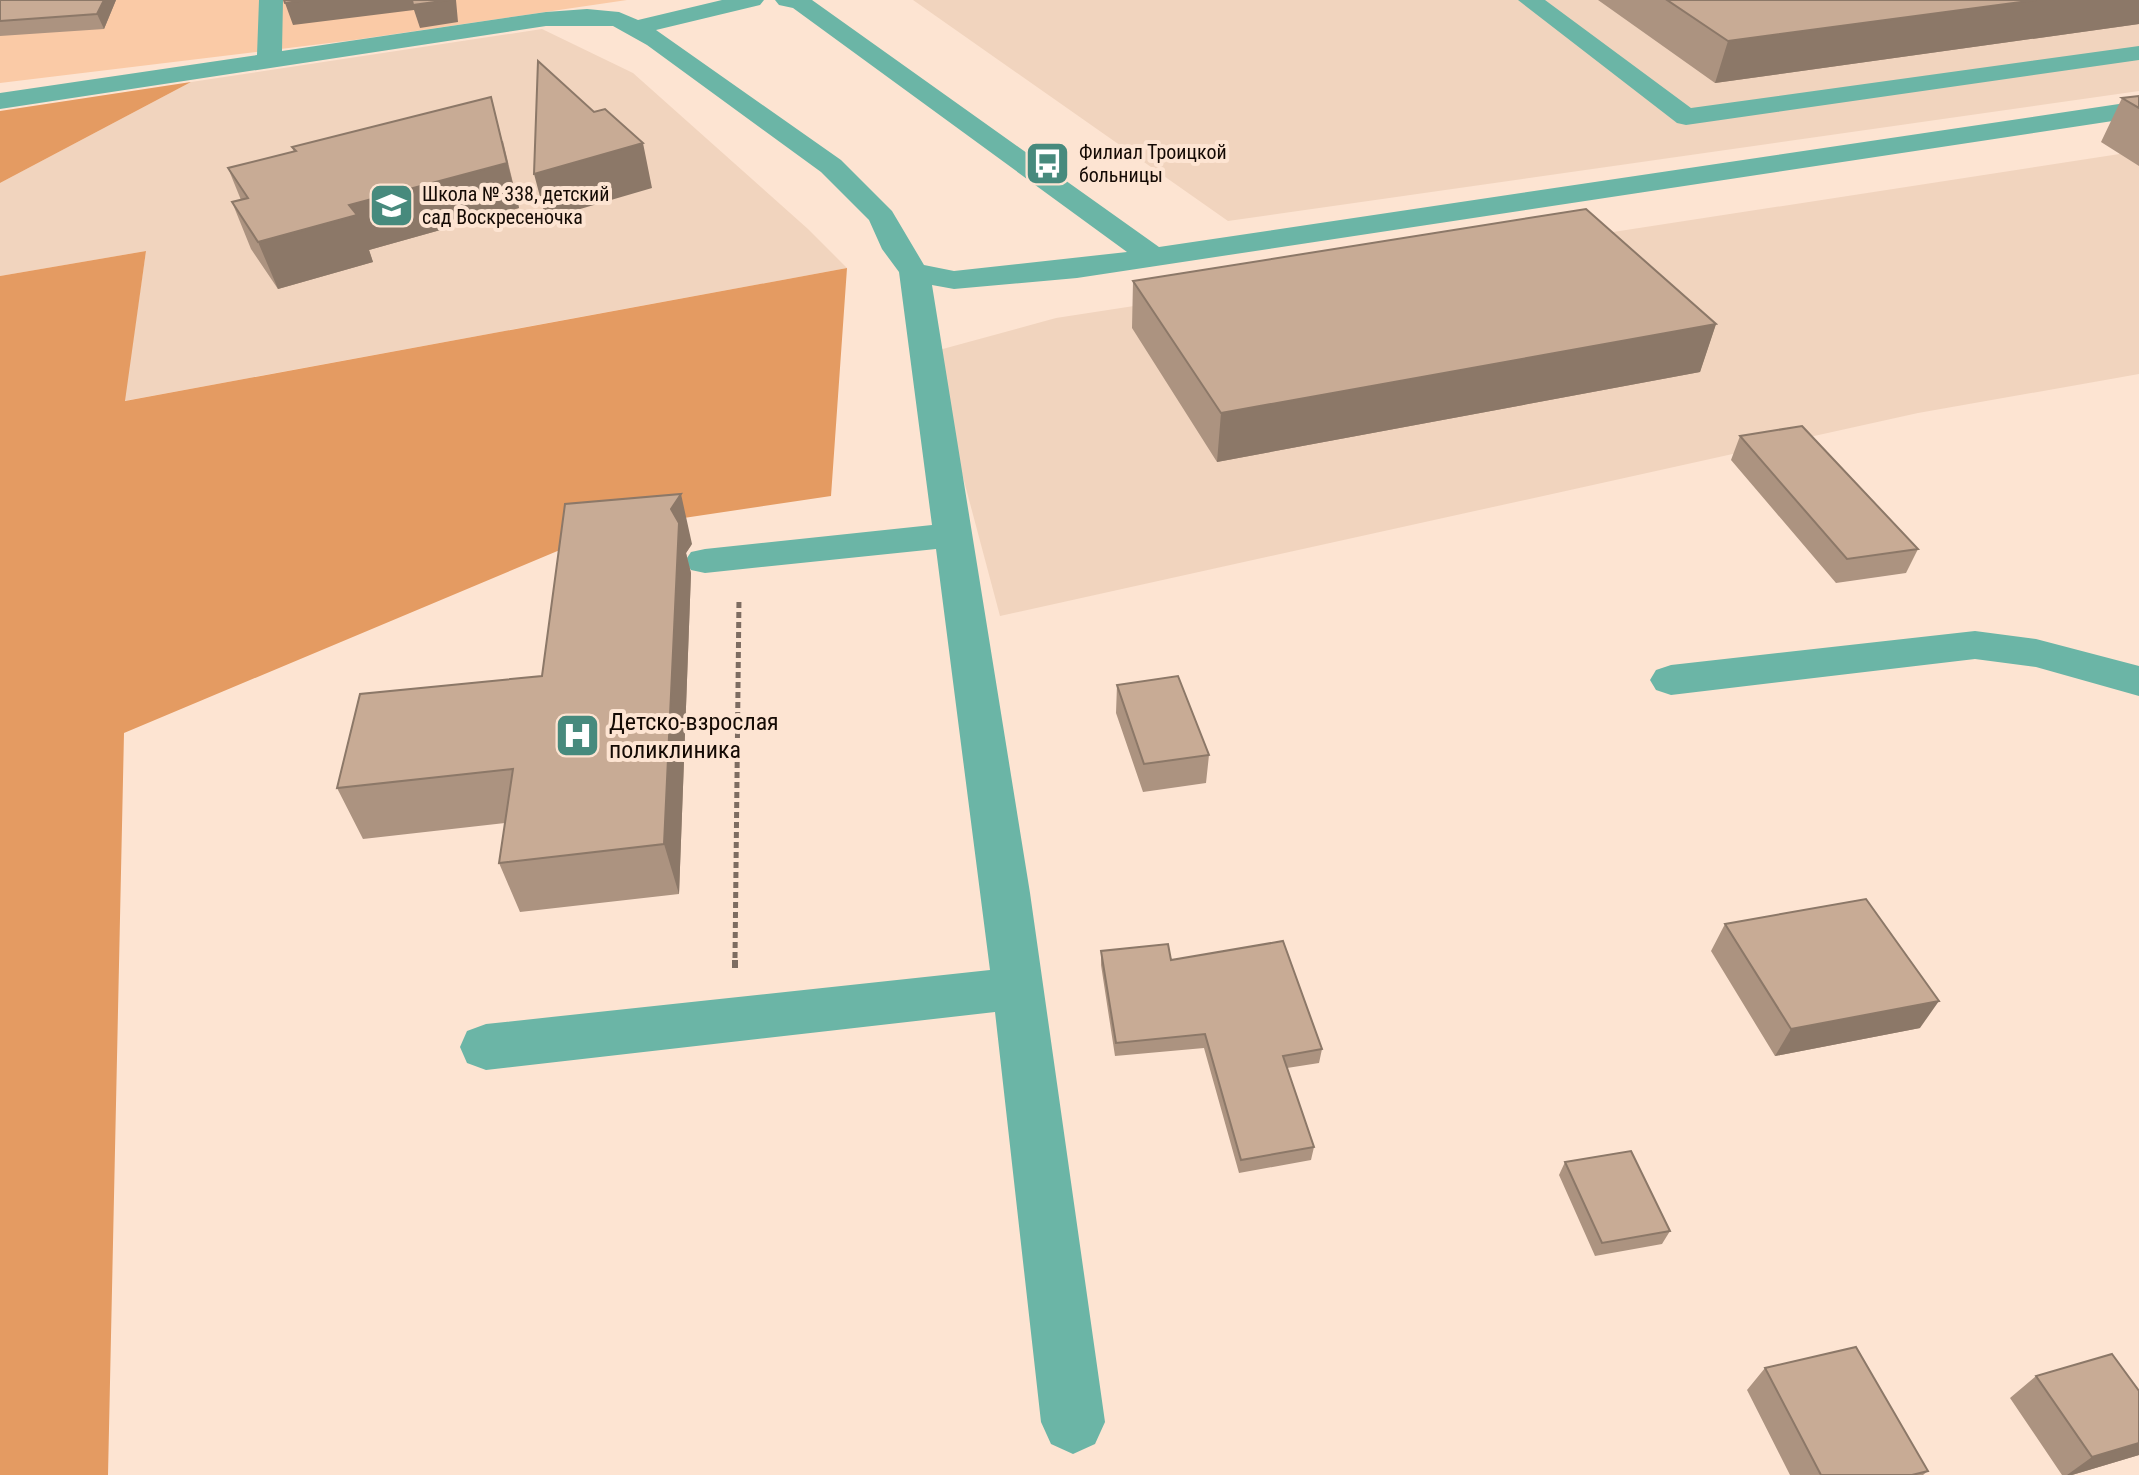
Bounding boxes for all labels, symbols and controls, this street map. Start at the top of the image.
bus stop icon: Филиал Троицкой больницы [1024,140,1072,188]
place label: Филиал Троицкой больницы [1079,140,1227,187]
school or university icon: Школа № 338, детский сад Воскресеночка [367,182,415,230]
place label: Школа № 338, детский сад Воскресеночка [422,182,609,229]
place label: Детско-взрослая поликлиника [609,708,779,764]
hospital icon: Детско-взрослая поликлиника [554,712,602,760]

